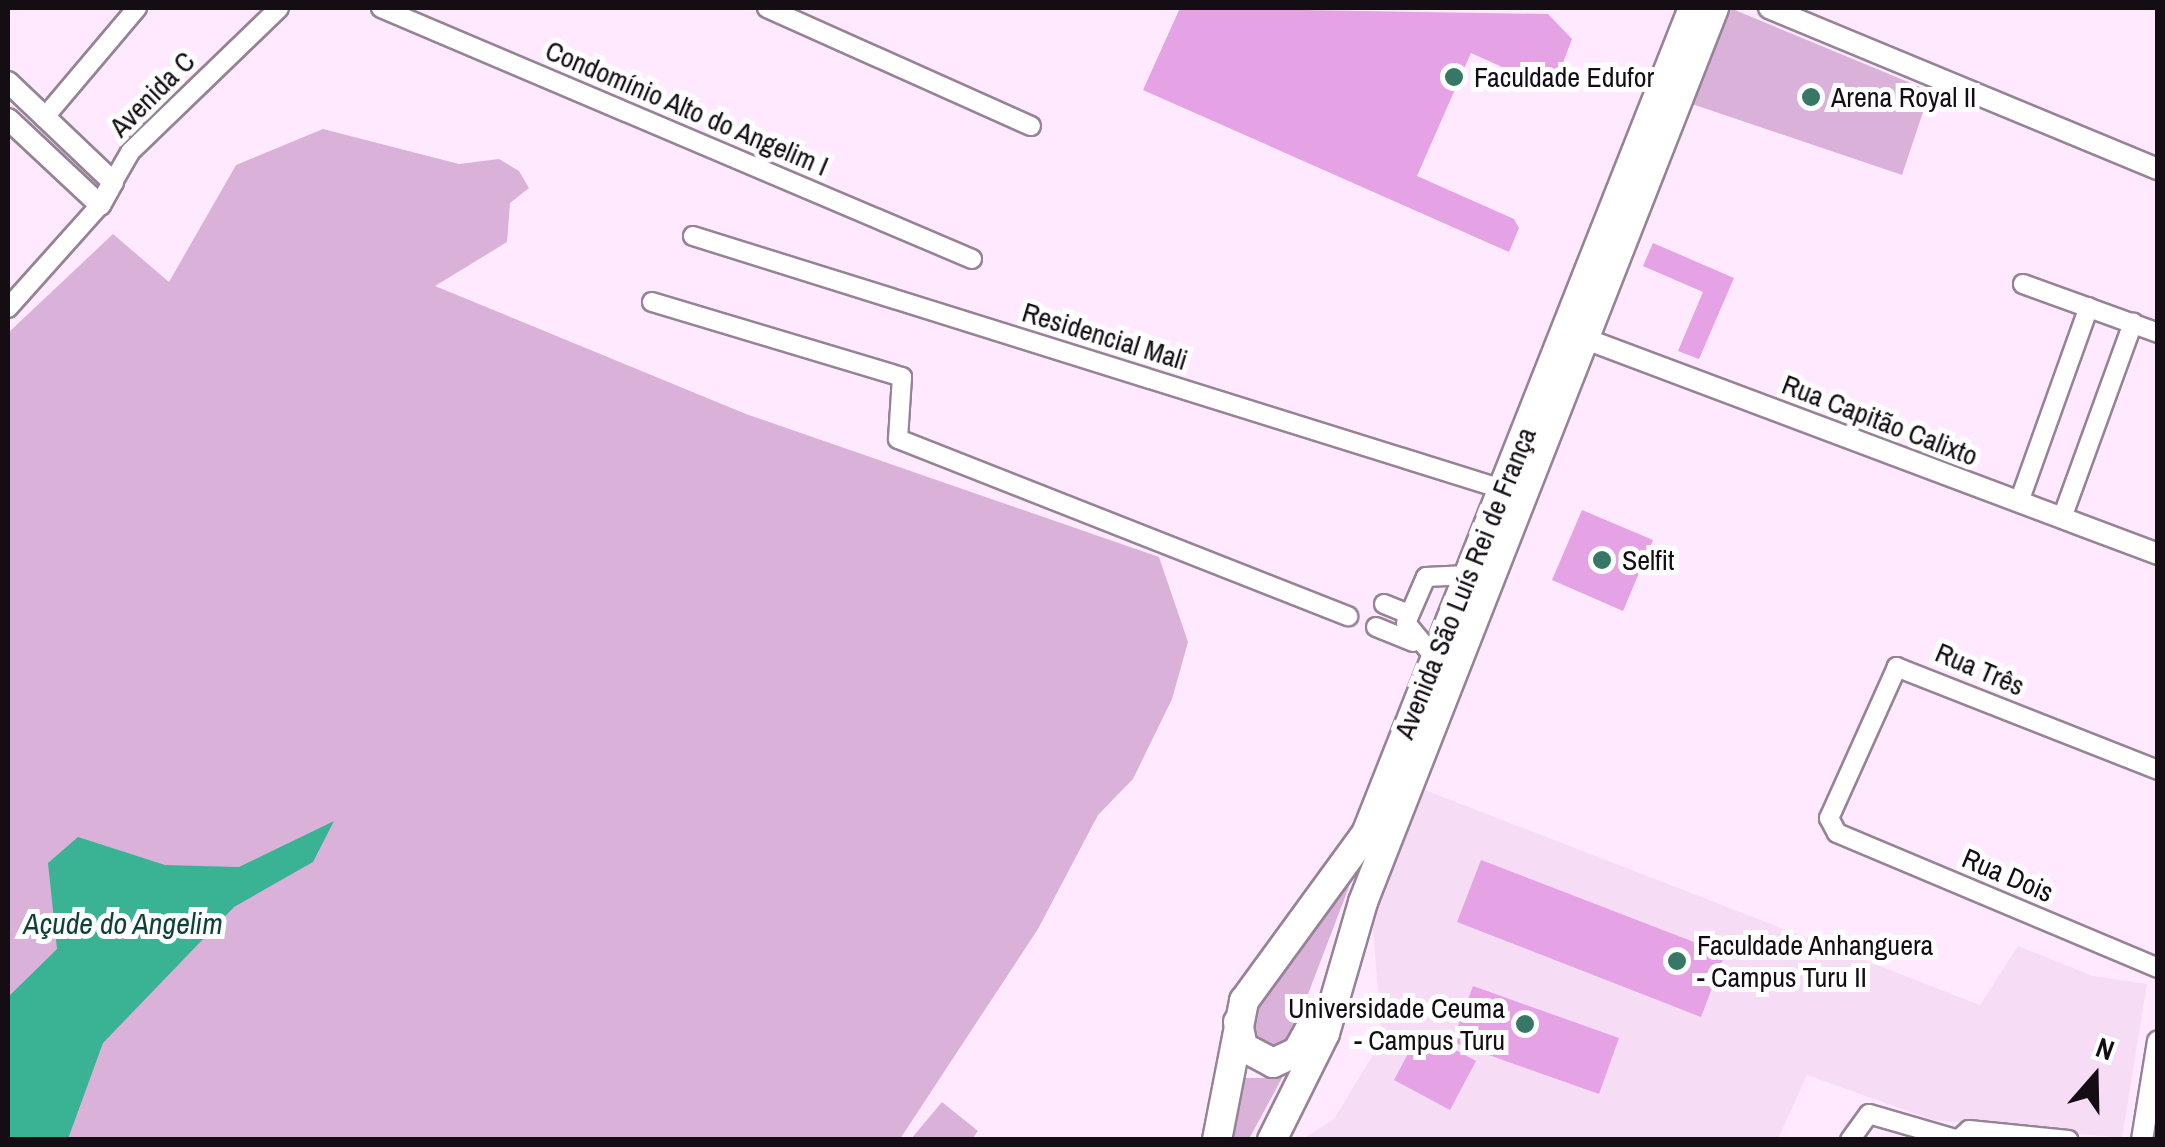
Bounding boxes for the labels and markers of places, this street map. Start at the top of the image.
place label: Faculdade Edufor [1474,60,1654,94]
marker: Faculdade Edufor [1443,66,1465,88]
place label: Arena Royal II [1831,80,1976,114]
marker: Arena Royal II [1800,86,1822,108]
place label: Selfit [1622,543,1674,577]
marker: Selfit [1591,549,1613,571]
place label: Faculdade Anhanguera - Campus Turu II [1697,928,1935,994]
marker: Faculdade Anhanguera - Campus Turu II [1666,950,1688,972]
place label: Universidade Ceuma - Campus Turu [1288,991,1505,1057]
marker: Universidade Ceuma - Campus Turu [1514,1013,1536,1035]

